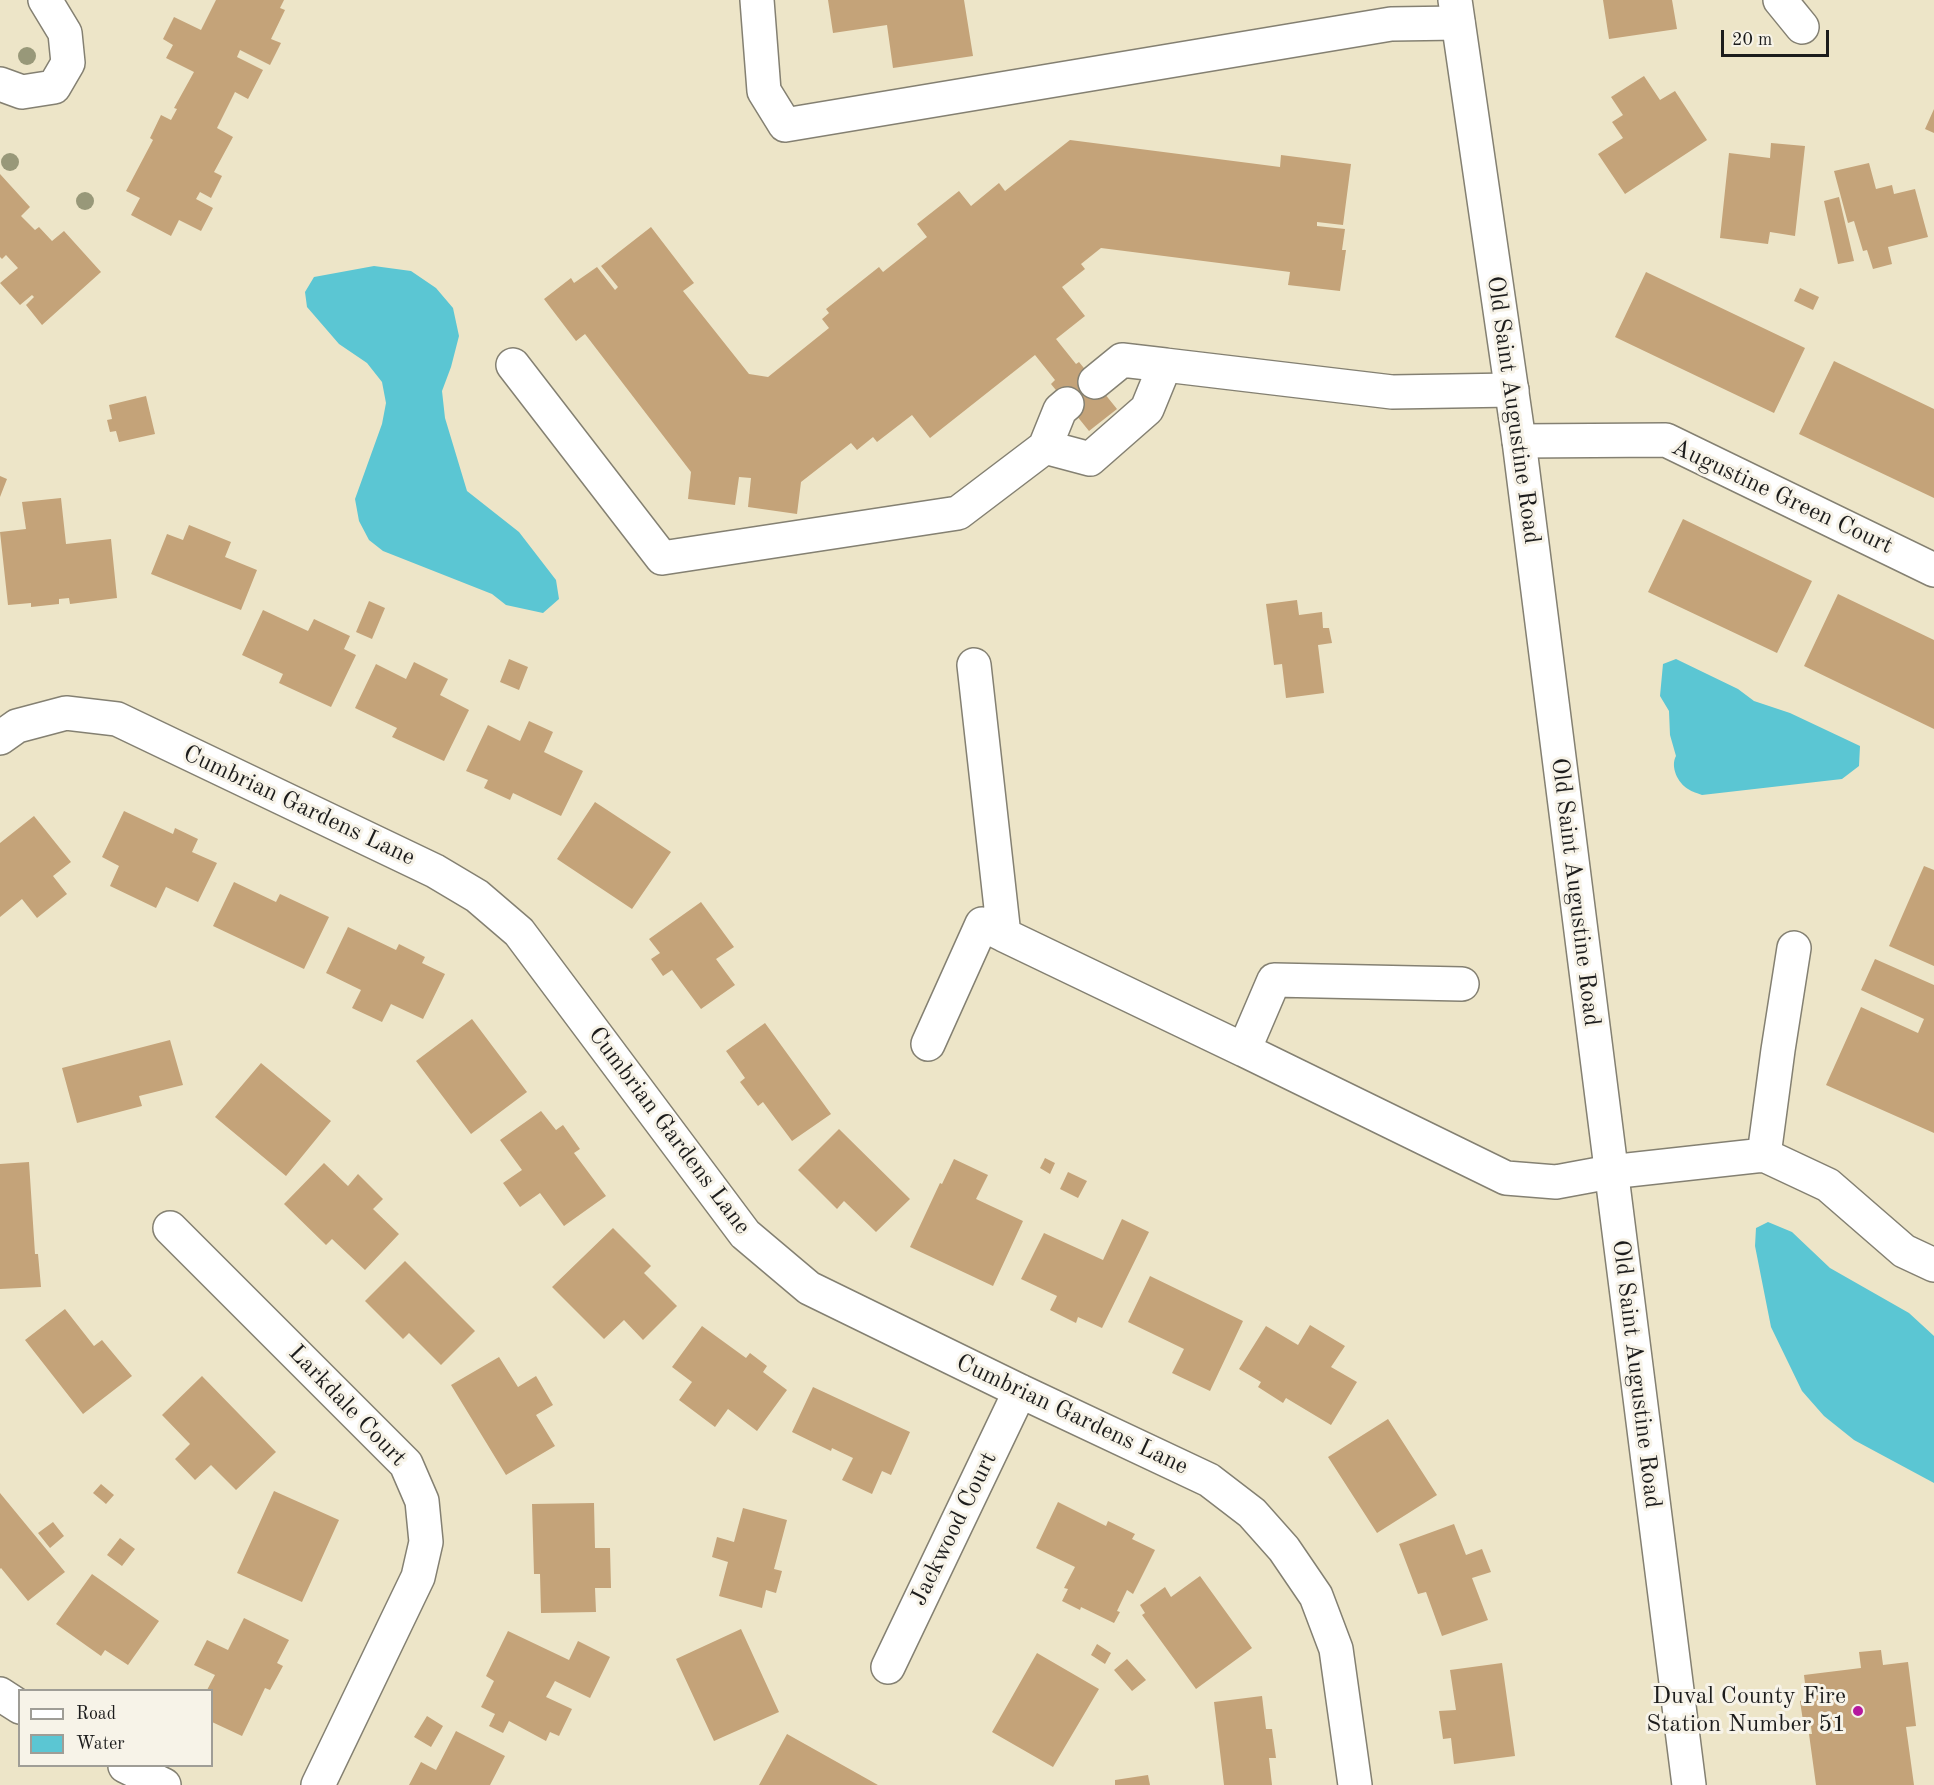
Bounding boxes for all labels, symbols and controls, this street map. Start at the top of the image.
scale bar [1724,18,1832,56]
text: 20 m [1732,31,1772,49]
street label: Old Saint Augustine Road [1480,274,1546,546]
street label: Augustine Green Court [1667,433,1897,561]
street label: Cumbrian Gardens Lane [178,740,420,872]
street label: Old Saint Augustine Road [1544,756,1606,1028]
street label: Cumbrian Gardens Lane [581,1021,757,1241]
street label: Old Saint Augustine Road [1605,1238,1667,1510]
street label: Larkdale Court [282,1339,412,1473]
street label: Cumbrian Gardens Lane [951,1349,1193,1481]
street label: Jackwood Court [904,1447,1004,1611]
place label: Duval County Fire Station Number 51 [1646,1683,1846,1739]
legend [18,1689,213,1767]
marker: Duval County Fire Station Number 51 [1851,1704,1865,1718]
text: Road [76,1705,116,1723]
text: Water [76,1735,125,1753]

